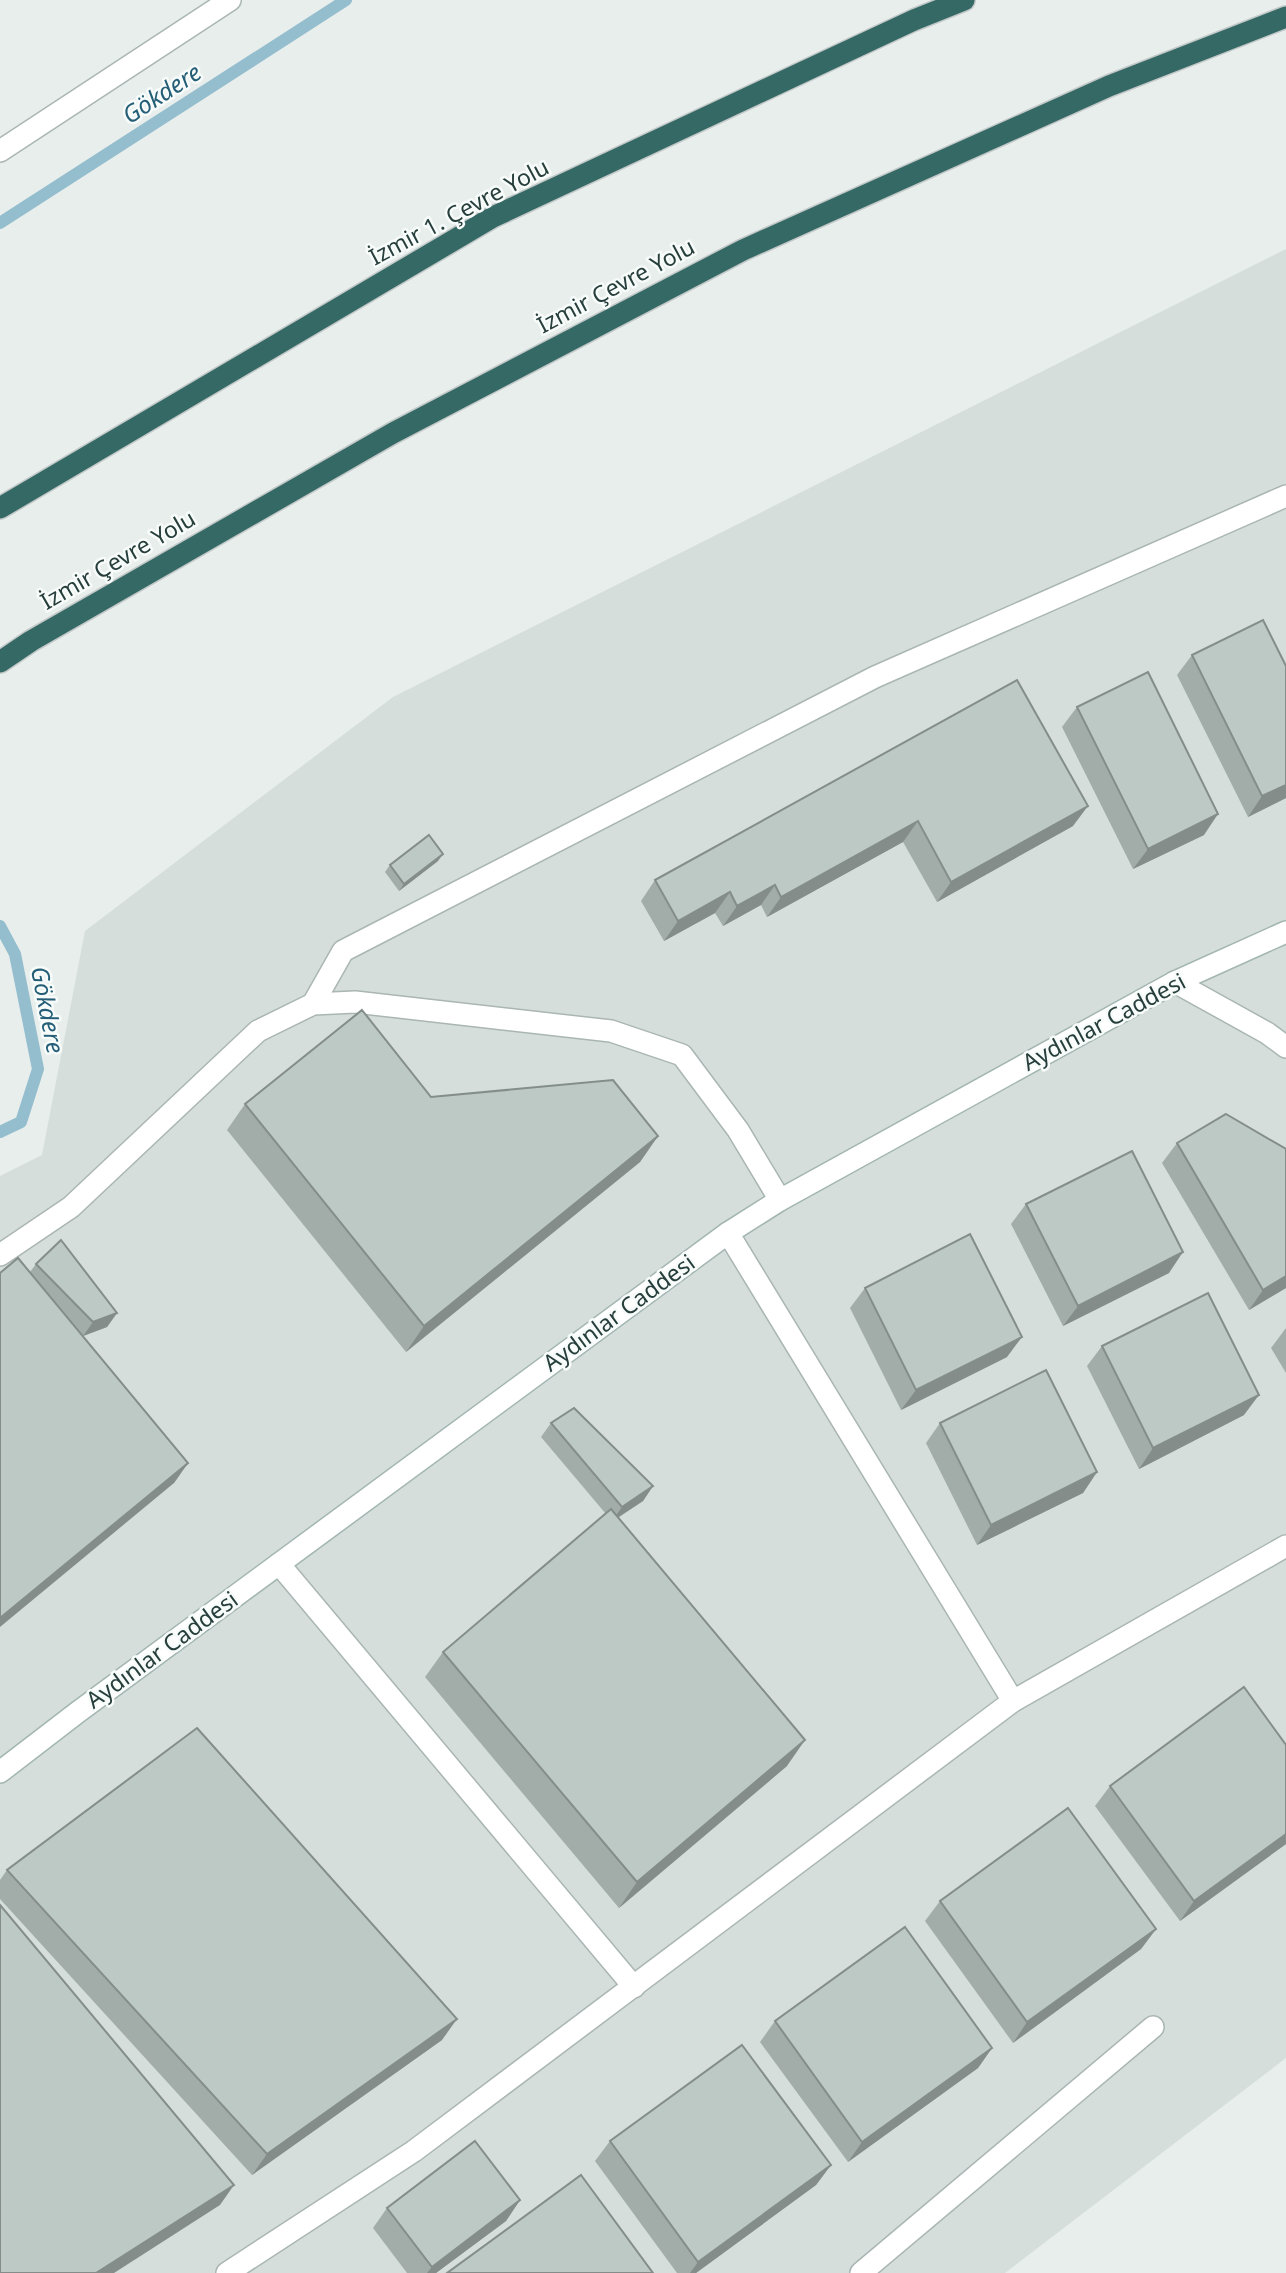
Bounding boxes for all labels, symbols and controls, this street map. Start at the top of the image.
water label: Gökdere [115,55,207,131]
street label: İzmir 1. Çevre Yolu [363,150,554,272]
street label: İzmir Çevre Yolu [531,230,700,340]
street label: İzmir Çevre Yolu [34,502,201,617]
water label: Gökdere [24,963,73,1056]
street label: Aydınlar Caddesi [1016,965,1191,1078]
street label: Aydınlar Caddesi [536,1246,701,1378]
street label: Aydınlar Caddesi [79,1583,244,1715]

